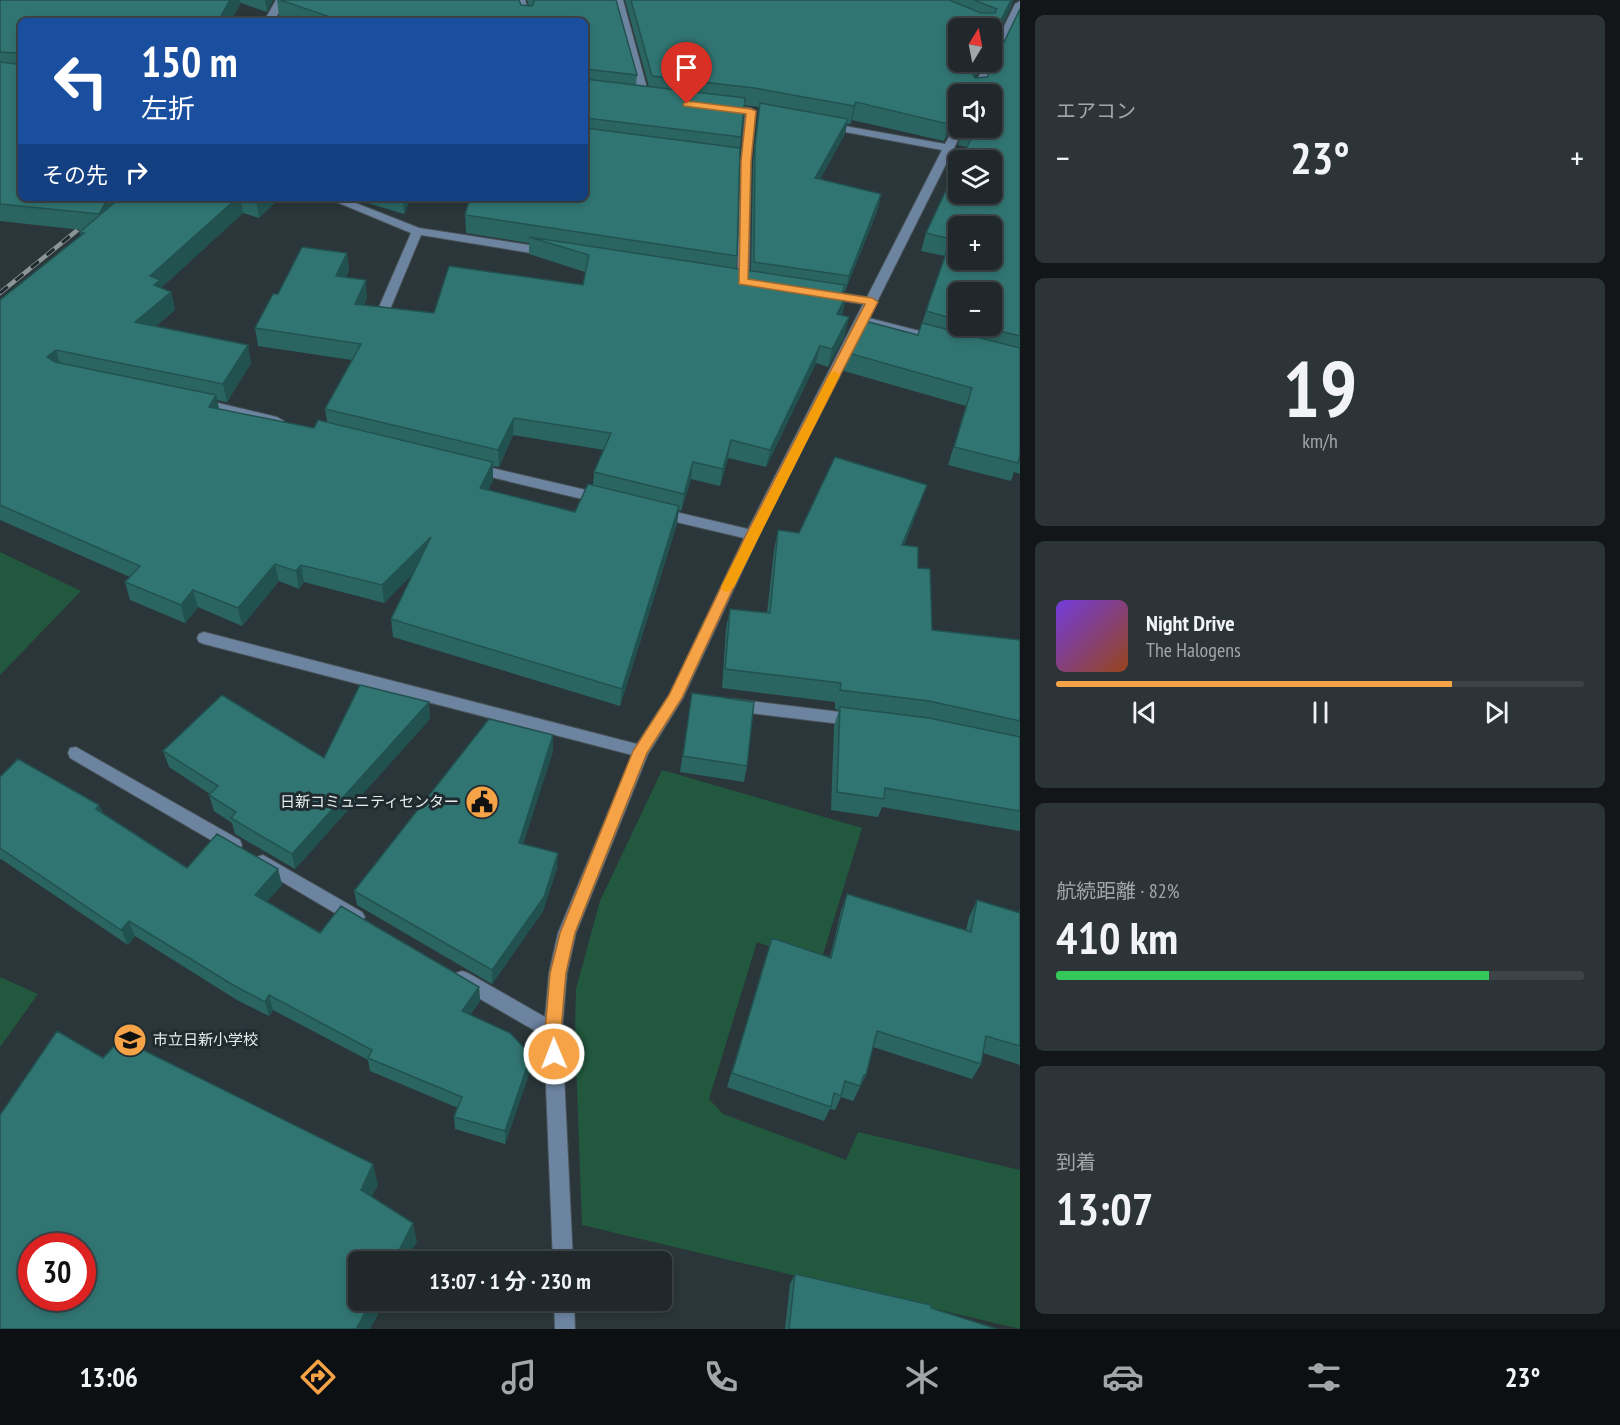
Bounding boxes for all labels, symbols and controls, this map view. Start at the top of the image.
north arrow [948,18,1002,72]
map controls [948,18,1002,336]
text: 150 m [141,34,238,89]
icon: left [42,42,120,120]
pin [661,42,712,104]
icon: arrive [670,51,703,84]
button: sound [948,84,1002,138]
text: 左折 [141,91,195,125]
text: エアコン [1056,98,1136,124]
text: 23° [1290,128,1350,186]
text: − [1056,136,1070,179]
text: + [1570,136,1584,179]
button: layers [948,150,1002,204]
icon: right [120,156,153,189]
text: その先 [42,161,108,189]
button: + [948,216,1002,270]
button: − [948,282,1002,336]
text: 19 [1283,338,1357,439]
text: km/h [1302,428,1338,454]
text: Night Drive [1146,609,1235,637]
text: The Halogens [1146,637,1241,663]
icon: previous [1128,696,1161,729]
icon: pause [1304,696,1337,729]
icon: next [1480,696,1513,729]
public building icon: 日新コミュニティセンター [464,784,500,820]
place label: 日新コミュニティセンター [280,792,459,811]
text: 航続距離 · 82% [1056,878,1179,904]
text: 410 km [1056,908,1178,966]
school or university icon: 市立日新小学校 [112,1022,148,1058]
position arrow [522,1022,586,1086]
place label: 市立日新小学校 [153,1030,258,1049]
text: 到着 [1056,1149,1096,1175]
text: 13:07 [1056,1179,1153,1237]
speed limit sign: 30 [18,1233,96,1311]
text: 13:07 · 1 分 · 230 m [429,1267,591,1295]
icon: directions [297,1356,339,1398]
icon: music [498,1356,540,1398]
icon: phone [700,1356,742,1398]
icon: climate [901,1356,943,1398]
icon: car [1102,1356,1144,1398]
icon: filters [1303,1356,1345,1398]
text: 13:06 [80,1360,138,1394]
text: 23° [1505,1360,1540,1394]

